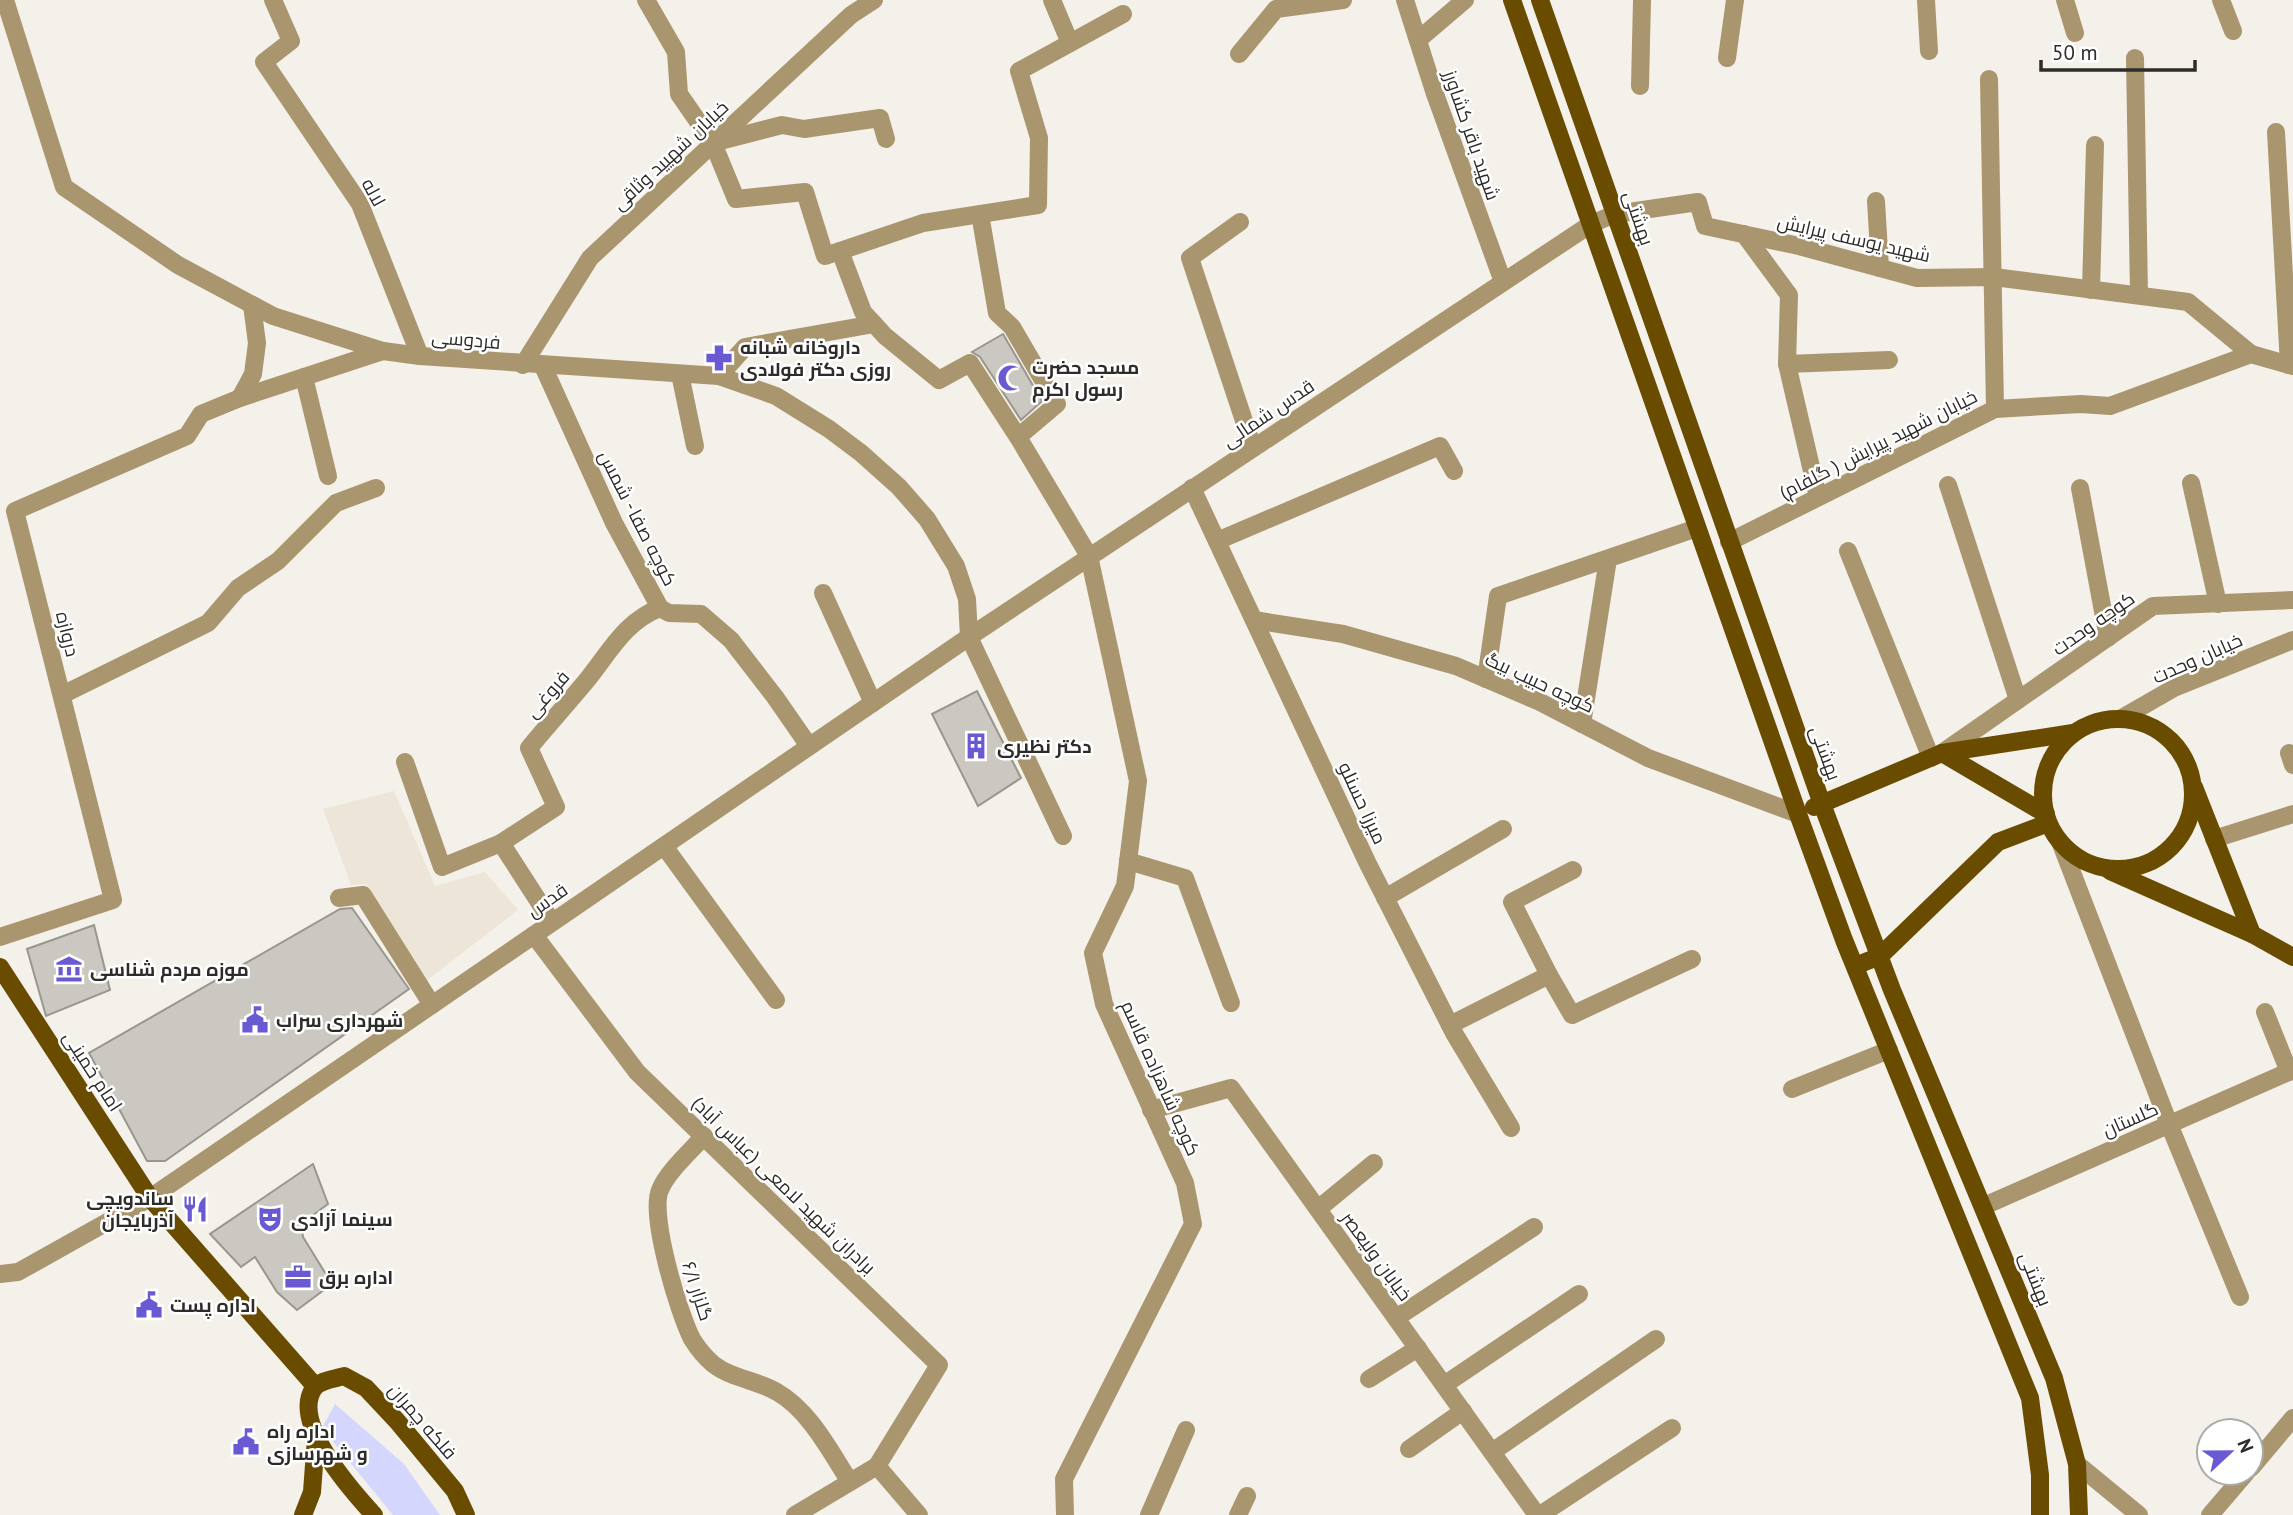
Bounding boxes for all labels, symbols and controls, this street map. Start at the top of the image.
scale bar [2041,28,2195,72]
text: 50 m [2052,39,2098,66]
street label: شهید باقر کشاورز [1438,66,1506,203]
street label: خیابان شهیید وثاقی [607,95,733,215]
street label: لاله [357,174,391,210]
street label: بهشتی [1618,187,1660,249]
street label: شهید یوسف پیرایش [1775,209,1933,268]
street label: فردوسی [430,324,502,354]
place label: داروخانه شبانه روزی دکتر فولادی [740,335,891,382]
pharmacy icon: داروخانه شبانه روزی دکتر فولادی [704,343,734,373]
place label: مسجد حضرت رسول اکرم [1032,355,1139,403]
mosque icon: مسجد حضرت رسول اکرم [996,363,1026,393]
street label: قدس شمالی [1217,373,1319,453]
street label: خیابان شهید پیرایش ( گلفام) [1775,384,1982,506]
street label: کوچه صفا - شمس [593,446,683,590]
street label: کوچه وحدت [2047,586,2140,661]
street label: دروازه [51,609,85,659]
street label: خیابان وحدت [2148,627,2246,689]
street label: کوچه حبیب بیگ [1481,646,1599,719]
street label: فروغی [520,665,574,723]
street label: بهشتی [1805,722,1847,784]
building icon: دکتر نظیری [961,731,991,761]
place label: دکتر نظیری [997,734,1092,758]
street label: میرزا حسنلو [1334,758,1392,848]
street label: قدس [522,877,572,923]
museum icon: موزه مردم شناسی [54,954,84,984]
place label: موزه مردم شناسی [90,957,249,983]
street label: کوچه شاهزاده قاسم [1114,997,1206,1160]
public building icon: شهرداری سراب [240,1005,270,1035]
place label: شهرداری سراب [276,1008,403,1032]
street label: امام خمینی [56,1026,128,1117]
street label: برادران شهید لامعی (عباس آباد) [687,1091,881,1279]
street label: گلستان [2098,1096,2162,1142]
place label: ساندویچی آذربایجان [86,1186,174,1232]
restaurant icon: ساندویچی آذربایجان [180,1194,210,1224]
theatre icon: سینما آزادی [255,1204,285,1234]
street label: خیابان ولیعصر [1336,1206,1417,1305]
place label: سینما آزادی [291,1207,393,1232]
street label: بهشتی [2014,1248,2058,1310]
street label: گلزار ۶/۱ [677,1258,719,1324]
office icon: اداره برق [283,1262,313,1292]
place label: اداره برق [319,1265,393,1289]
public building icon: اداره پست [134,1290,164,1320]
place label: اداره پست [170,1293,256,1319]
street label: فلکه چمران [383,1378,462,1465]
north arrow [2195,1417,2265,1487]
place label: اداره راه و شهرسازی [267,1419,368,1466]
public building icon: اداره راه و شهرسازی [231,1427,261,1457]
text: N [2232,1435,2259,1456]

